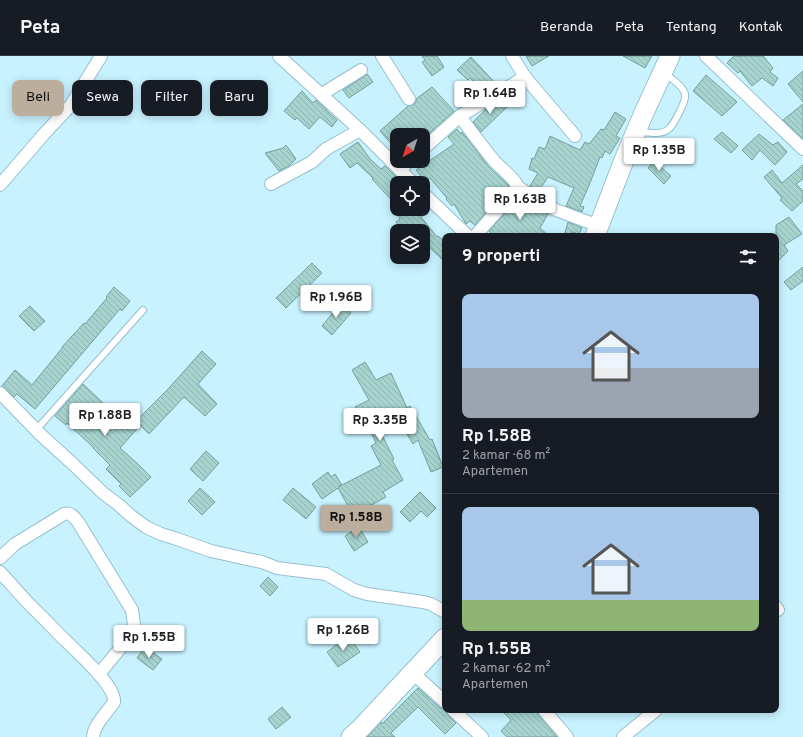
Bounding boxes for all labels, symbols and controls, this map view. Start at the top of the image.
text: Peta [20,16,60,40]
text: Beranda [540,19,593,36]
text: Peta [615,19,644,36]
text: Tentang [666,19,717,36]
text: Kontak [739,19,783,36]
chip: Beli [12,80,64,116]
chip: Sewa [72,80,133,116]
chip: Filter [141,80,202,116]
chip: Baru [210,80,268,116]
pin: Rp 1.64B [449,81,531,115]
text: Rp 1.64B [463,86,517,102]
north arrow [390,128,430,168]
map controls [390,128,430,264]
pin: Rp 1.35B [618,138,700,172]
text: Rp 1.35B [633,143,685,159]
button: locate [390,176,430,216]
pin: Rp 1.63B [479,187,561,221]
text: Rp 1.63B [494,192,546,208]
button: layers [390,224,430,264]
text: 9 properti [462,246,540,268]
icon: filters [737,246,759,268]
pin: Rp 1.96B [295,285,377,319]
text: Rp 1.96B [309,290,363,306]
icon: home [575,320,647,392]
pin: Rp 1.88B [64,403,146,437]
text: Rp 1.88B [78,408,132,424]
pin: Rp 3.35B [339,408,421,442]
text: Rp 3.35B [352,413,408,429]
text: Rp 1.58B [462,426,532,448]
text: 2 kamar · 68 m² [462,448,550,464]
text: Apartemen [462,464,528,480]
pin: Rp 1.58B [315,505,397,539]
text: Rp 1.58B [329,510,383,526]
icon: home [575,533,647,605]
pin: Rp 1.26B [302,618,384,652]
text: Rp 1.26B [316,623,370,639]
pin: Rp 1.55B [108,625,190,659]
text: Rp 1.55B [122,630,176,646]
text: Rp 1.55B [462,639,531,661]
text: 2 kamar · 62 m² [462,661,550,677]
text: Apartemen [462,677,528,693]

